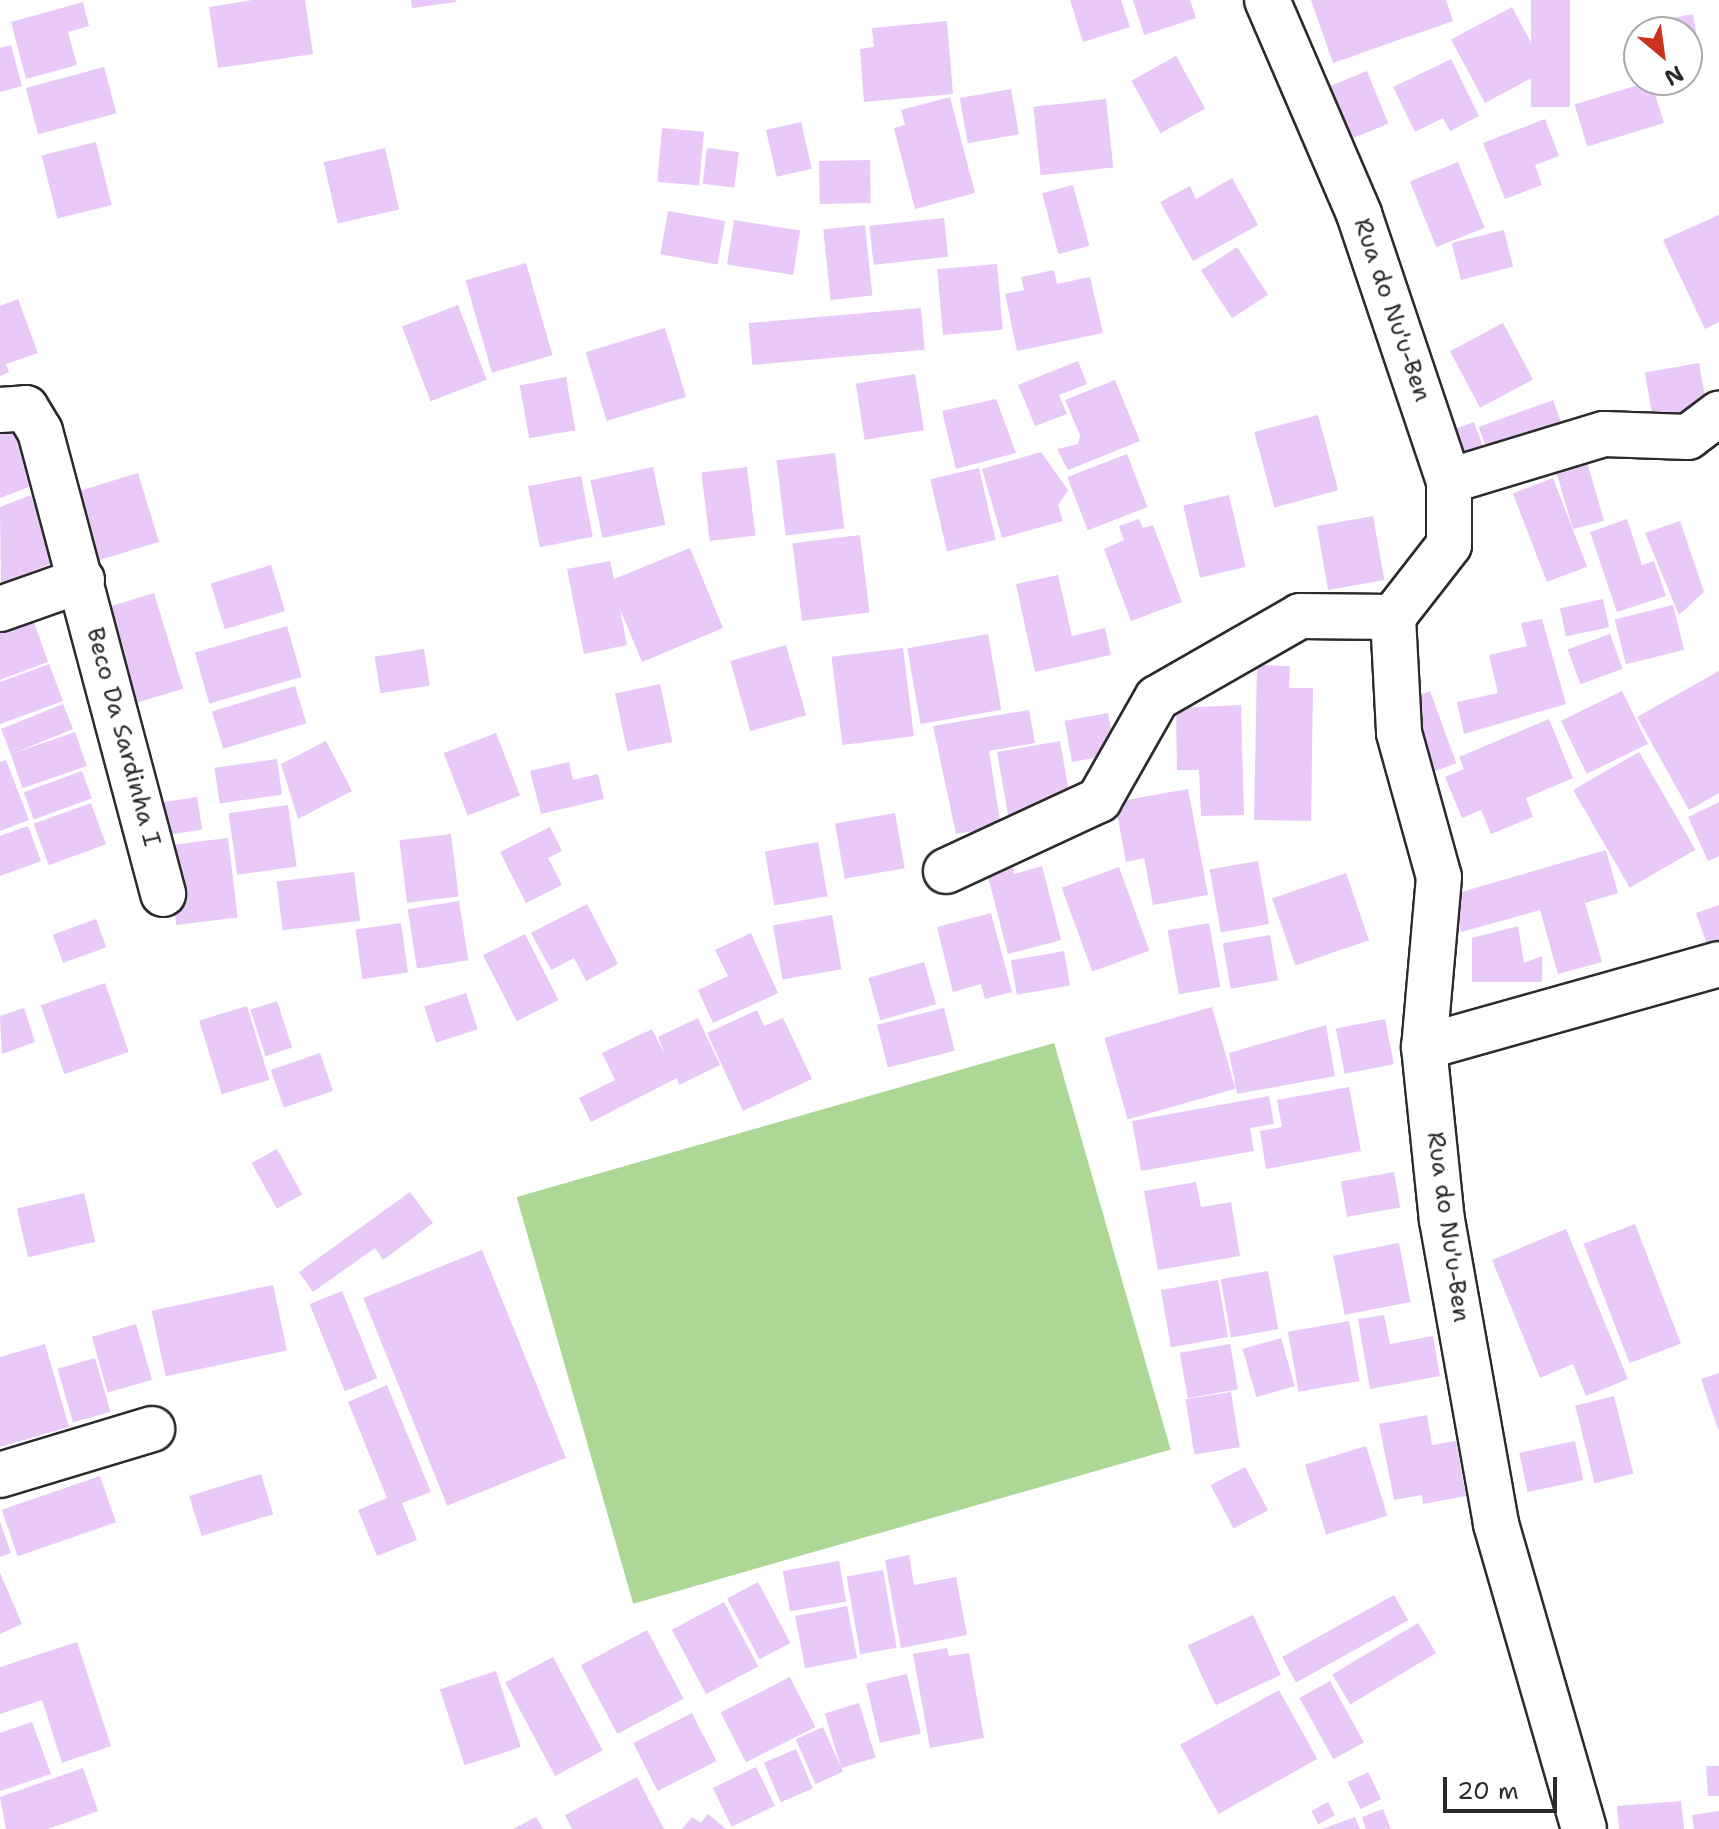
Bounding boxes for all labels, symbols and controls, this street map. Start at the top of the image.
north arrow [1623,16,1703,96]
text: N [1659,59,1689,93]
street label: Rua do Nu'u-Ben [1347,215,1437,405]
street label: Beco Da Sardinha I [80,625,166,849]
street label: Rua do Nu'u-Ben [1420,1130,1476,1324]
scale bar [1447,1761,1561,1811]
text: 20 m [1457,1775,1519,1807]

